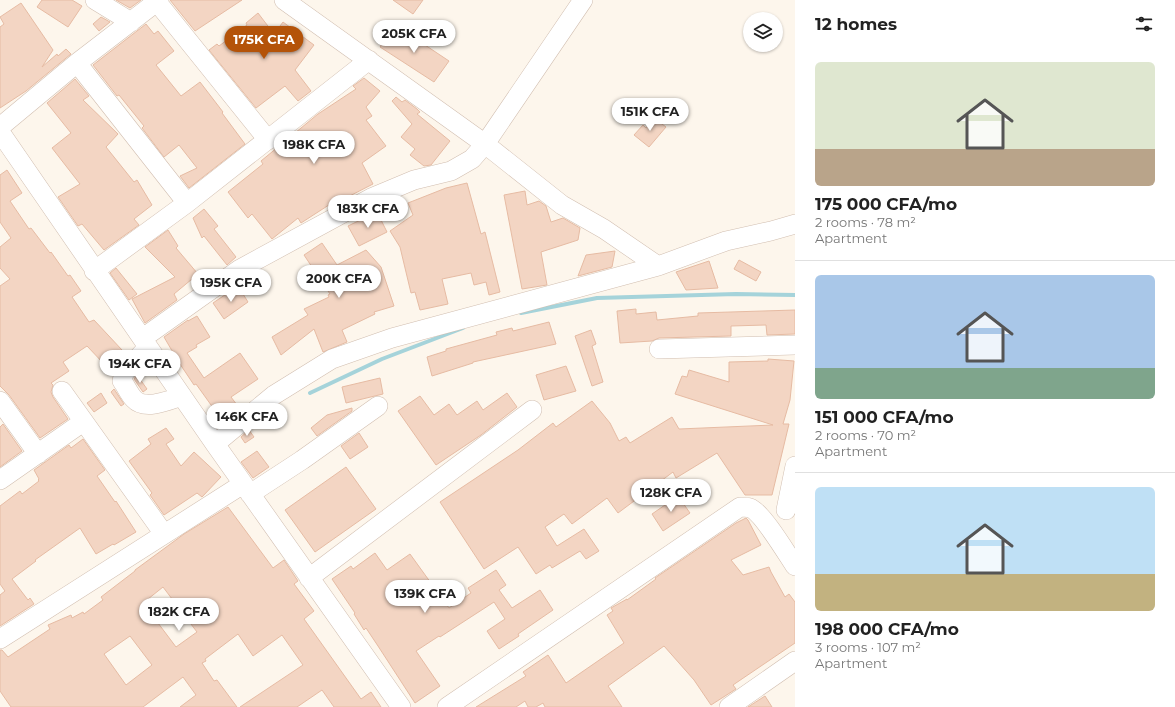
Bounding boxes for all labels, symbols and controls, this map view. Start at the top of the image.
map controls [743,12,783,52]
button: layers [743,12,783,52]
icon: filters [1133,13,1155,35]
text: 12 homes [815,14,897,34]
pin: 205K CFA [373,20,455,54]
text: 205K CFA [382,25,446,41]
pin: 175K CFA [223,26,305,60]
text: 175K CFA [233,31,295,47]
icon: home [949,88,1021,160]
pin: 151K CFA [609,98,691,132]
text: 151K CFA [621,103,679,119]
pin: 198K CFA [273,131,355,165]
text: 198K CFA [283,136,345,152]
text: 175 000 CFA/mo [815,194,957,214]
pin: 183K CFA [327,195,409,229]
text: 183K CFA [337,200,399,216]
text: 2 rooms · 78 m² [815,214,916,230]
text: Apartment [815,230,887,246]
pin: 200K CFA [298,265,380,299]
pin: 195K CFA [190,269,272,303]
text: 200K CFA [306,270,372,286]
text: 195K CFA [200,274,262,290]
icon: home [949,301,1021,373]
pin: 194K CFA [99,350,181,384]
text: 194K CFA [109,355,171,371]
pin: 146K CFA [206,403,288,437]
text: 151 000 CFA/mo [815,407,954,427]
text: 146K CFA [216,408,278,424]
text: 2 rooms · 70 m² [815,427,916,443]
text: Apartment [815,443,887,459]
pin: 128K CFA [630,479,712,513]
text: 128K CFA [640,484,702,500]
icon: home [949,513,1021,585]
pin: 139K CFA [384,580,466,614]
text: 139K CFA [394,585,456,601]
pin: 182K CFA [138,598,220,632]
text: 182K CFA [148,603,210,619]
text: 198 000 CFA/mo [815,619,959,639]
text: 3 rooms · 107 m² [815,639,921,655]
text: Apartment [815,655,887,671]

